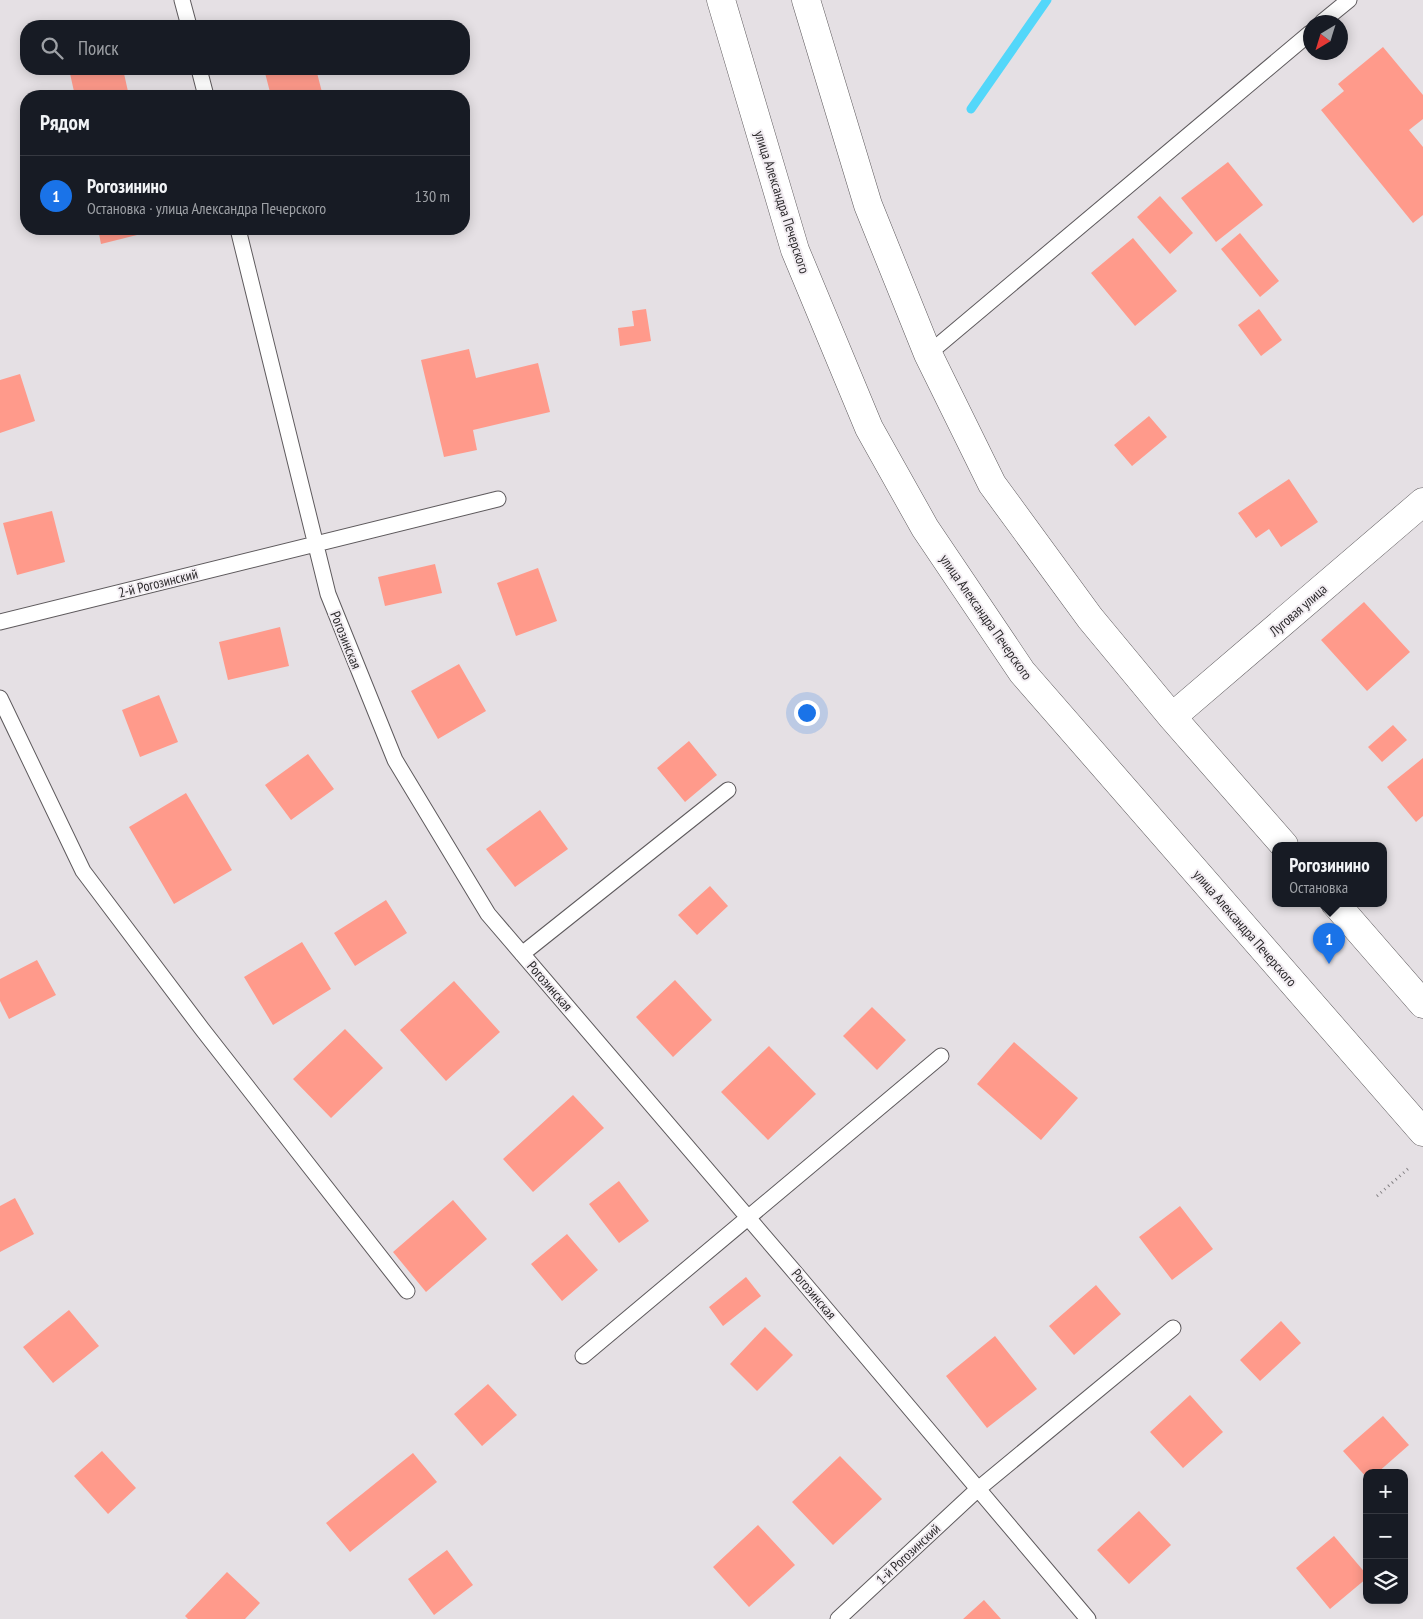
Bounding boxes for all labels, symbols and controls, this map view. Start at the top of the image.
north arrow [1303,15,1348,60]
search box [20,20,470,75]
icon: search [38,34,66,62]
text: Поиск [78,36,119,60]
text: Рядом [40,109,90,136]
street label: улица Александра Печерского [750,128,814,276]
text: Рогозинино [87,174,167,198]
text: 1 [52,186,60,206]
text: 130 m [415,186,450,206]
text: Остановка · улица Александра Печерского [87,198,326,218]
street label: улица Александра Печерского [936,551,1036,683]
street label: 2-й Рогозинский [116,564,200,602]
street label: Луговая улица [1265,580,1331,641]
street label: Рогозинская [326,609,366,671]
your location [794,700,820,726]
popup [1272,842,1387,907]
text: Рогозинино [1289,853,1370,877]
street label: улица Александра Печерского [1189,866,1301,990]
text: Остановка [1289,877,1348,897]
pin: 1 [1313,923,1345,964]
street label: Рогозинская [523,957,577,1015]
street label: Рогозинская [788,1265,840,1323]
map controls [1363,1469,1408,1604]
button: + [1363,1469,1408,1514]
button: − [1363,1514,1408,1559]
street label: 1-й Рогозинский [872,1520,944,1588]
button: layers [1363,1559,1408,1604]

